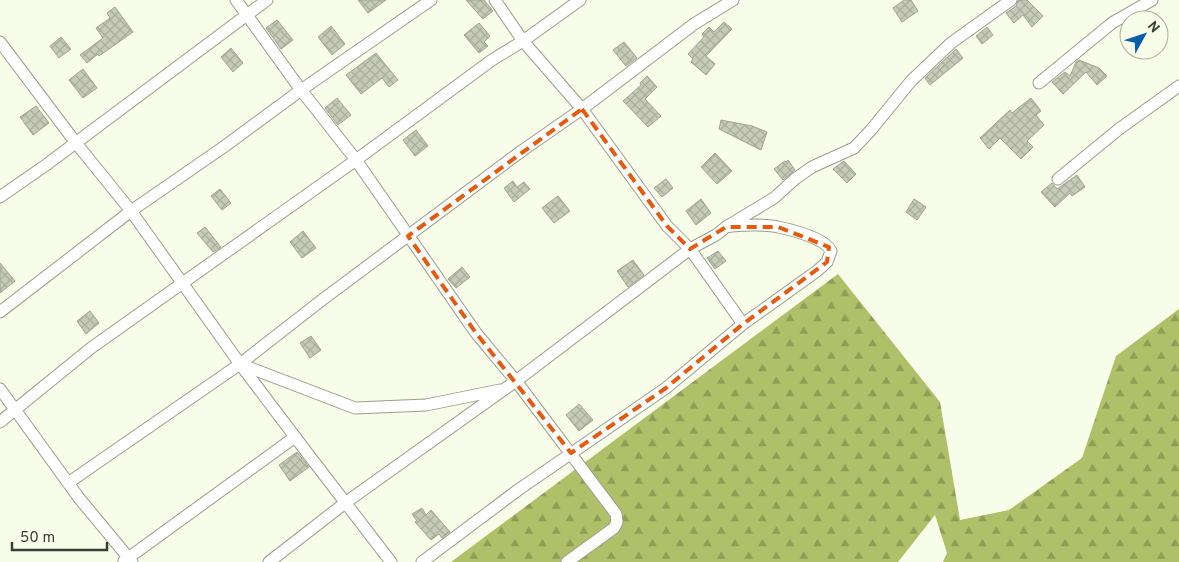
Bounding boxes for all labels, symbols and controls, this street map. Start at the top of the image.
north arrow [1119,10,1169,60]
text: N [1143,18,1163,37]
scale bar [12,520,108,552]
text: 50 m [20,529,55,548]

